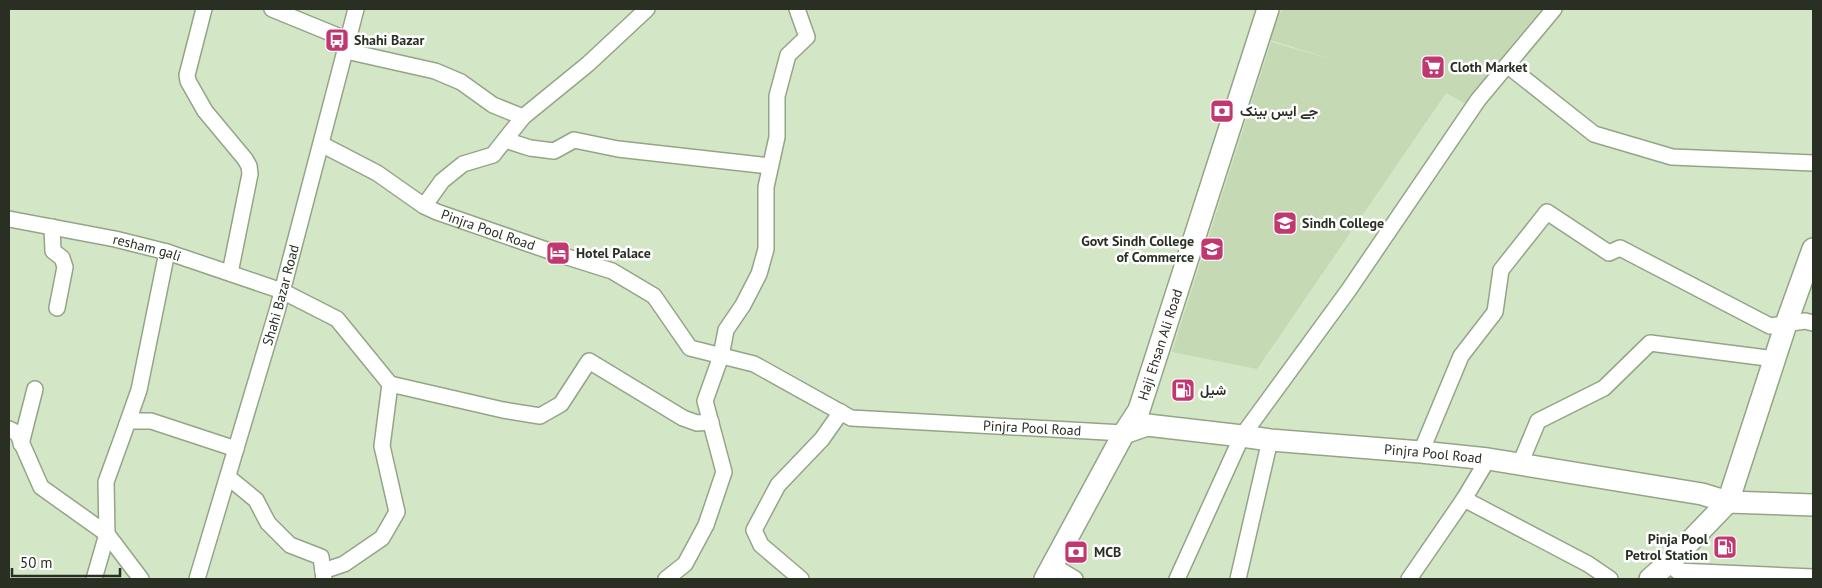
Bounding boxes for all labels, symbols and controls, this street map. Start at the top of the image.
bus stop icon: Shahi Bazar [324,27,350,53]
place label: Shahi Bazar [354,31,425,49]
supermarket icon: Cloth Market [1420,54,1446,80]
place label: Cloth Market [1450,58,1527,76]
bank icon: جے ایس بینک [1209,98,1235,124]
place label: جے ایس بینک [1240,102,1319,120]
street label: Pinjra Pool Road [439,205,538,254]
school or university icon: Sindh College [1272,210,1298,236]
place label: Sindh College [1302,214,1384,232]
street label: resham gali [111,230,184,265]
place label: Govt Sindh College of Commerce [1081,232,1194,266]
school or university icon: Govt Sindh College of Commerce [1199,236,1225,262]
hotel icon: Hotel Palace [545,240,571,266]
street label: Shahi Bazar Road [258,243,303,348]
place label: Hotel Palace [576,244,651,262]
street label: Haji Ehsan Ali Road [1134,287,1186,403]
fuel station icon: شیل [1170,377,1196,403]
place label: شیل [1200,381,1226,399]
street label: Pinjra Pool Road [983,416,1082,440]
street label: Pinjra Pool Road [1383,440,1483,467]
place label: Pinja Pool Petrol Station [1625,530,1709,564]
fuel station icon: Pinja Pool Petrol Station [1712,534,1738,560]
bank icon: MCB [1063,539,1089,565]
place label: MCB [1094,543,1121,561]
scale bar [12,546,120,578]
text: 50 m [20,553,53,572]

